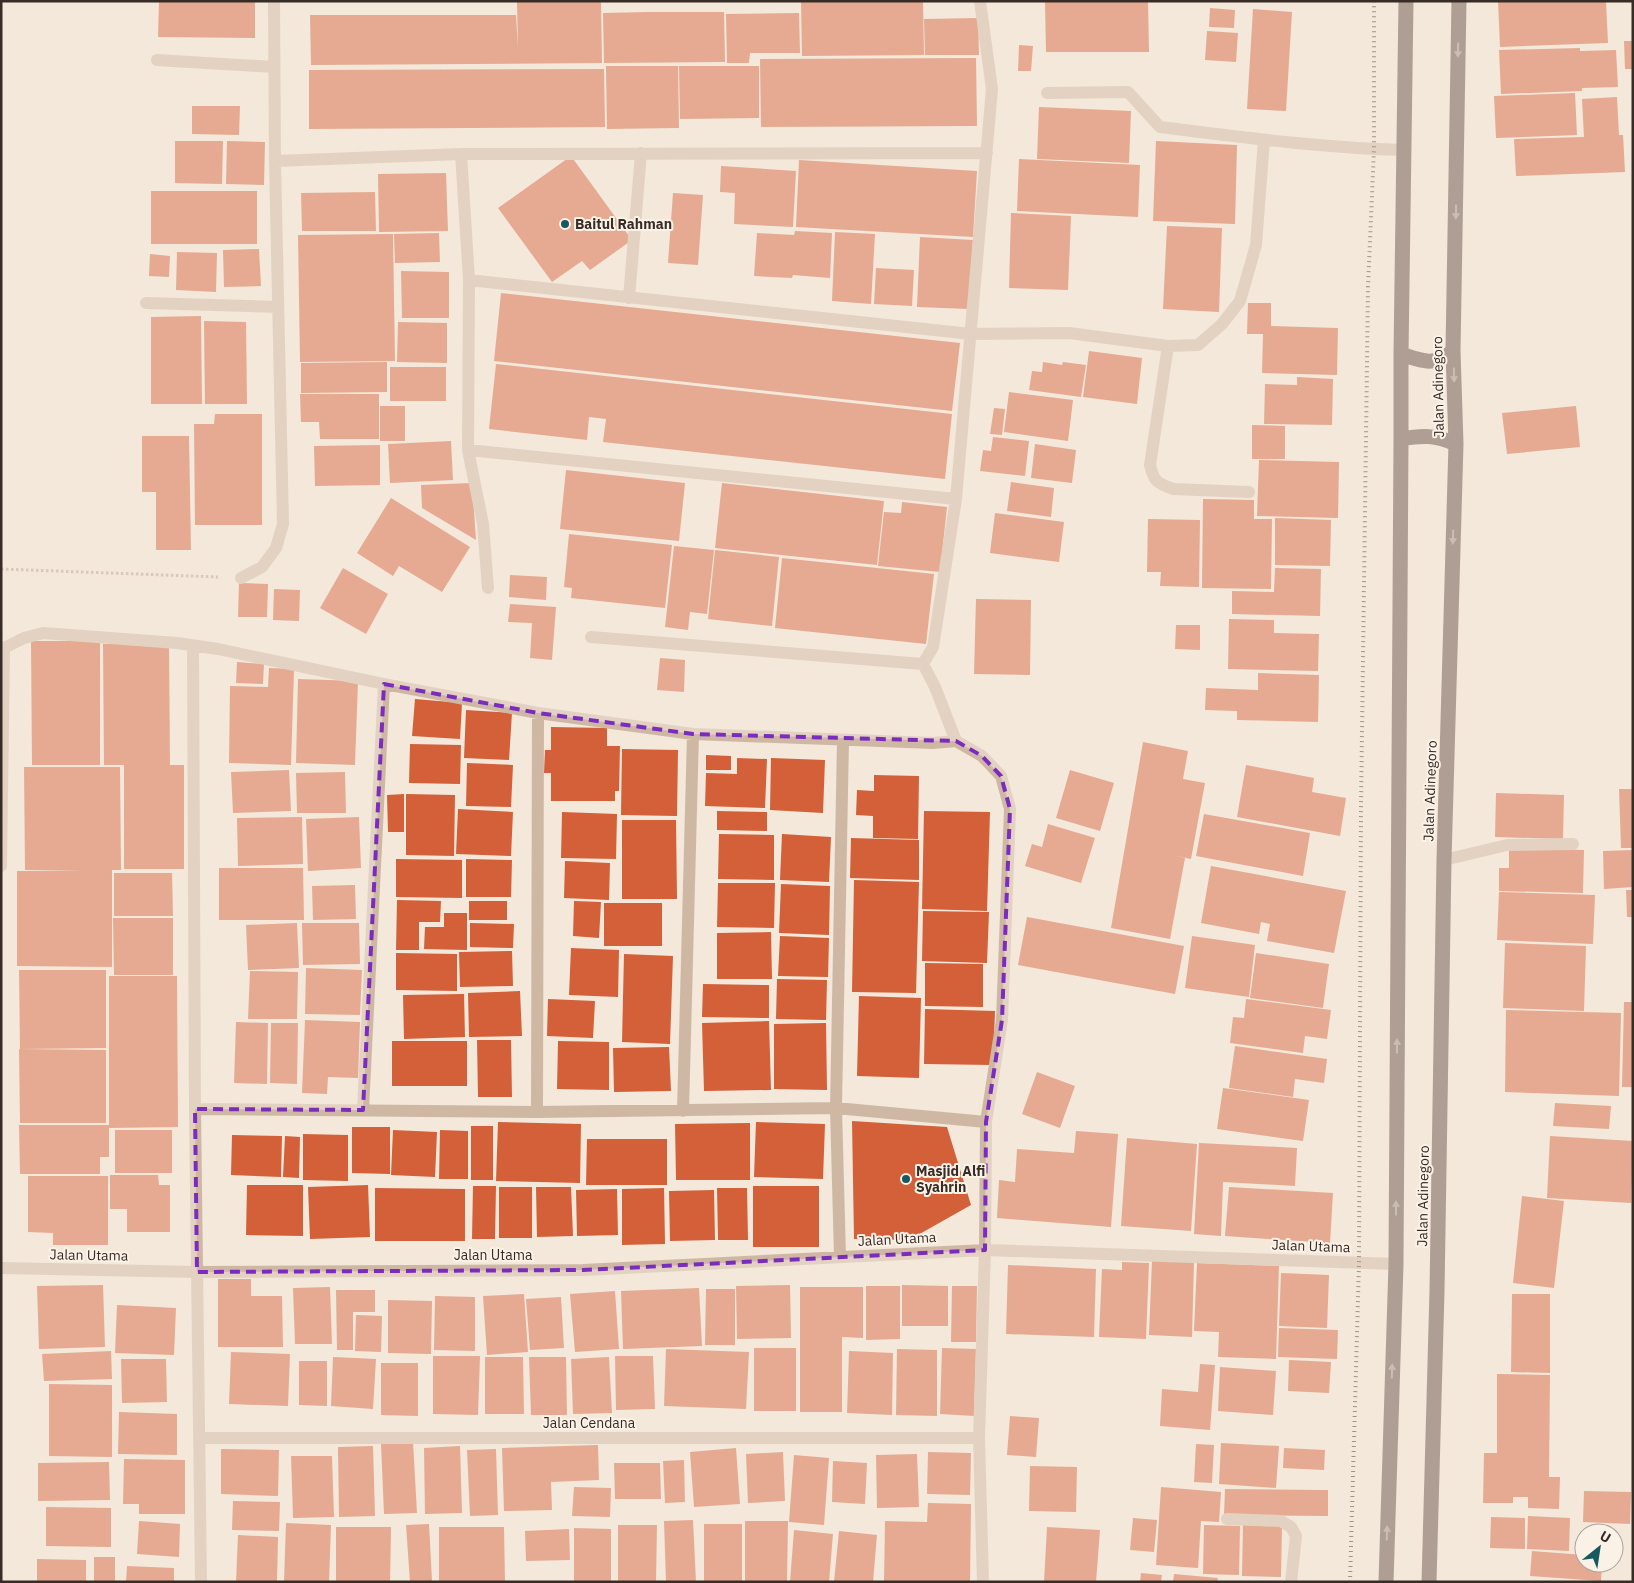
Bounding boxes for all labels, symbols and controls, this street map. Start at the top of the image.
one-way arrow [1454,42,1462,58]
one-way arrow [1451,205,1459,221]
place label: Baitul Rahman [575,215,672,233]
marker: Baitul Rahman [559,218,571,230]
street label: Jalan Adinegoro [1428,336,1448,438]
one-way arrow [1450,367,1458,383]
one-way arrow [1449,530,1457,546]
street label: Jalan Adinegoro [1419,740,1441,842]
one-way arrow [1393,1037,1401,1053]
street label: Jalan Adinegoro [1413,1145,1433,1247]
place label: Masjid Alfi Syahrin [916,1162,985,1196]
marker: Masjid Alfi Syahrin [900,1173,912,1185]
one-way arrow [1392,1200,1400,1216]
street label: Jalan Utama [857,1228,937,1250]
street label: Jalan Utama [1271,1236,1351,1256]
street label: Jalan Utama [49,1245,129,1265]
street label: Jalan Utama [454,1246,533,1264]
one-way arrow [1389,1362,1397,1378]
street label: Jalan Cendana [543,1414,636,1432]
north arrow [1574,1523,1624,1573]
one-way arrow [1384,1525,1392,1541]
text: U [1597,1527,1614,1547]

